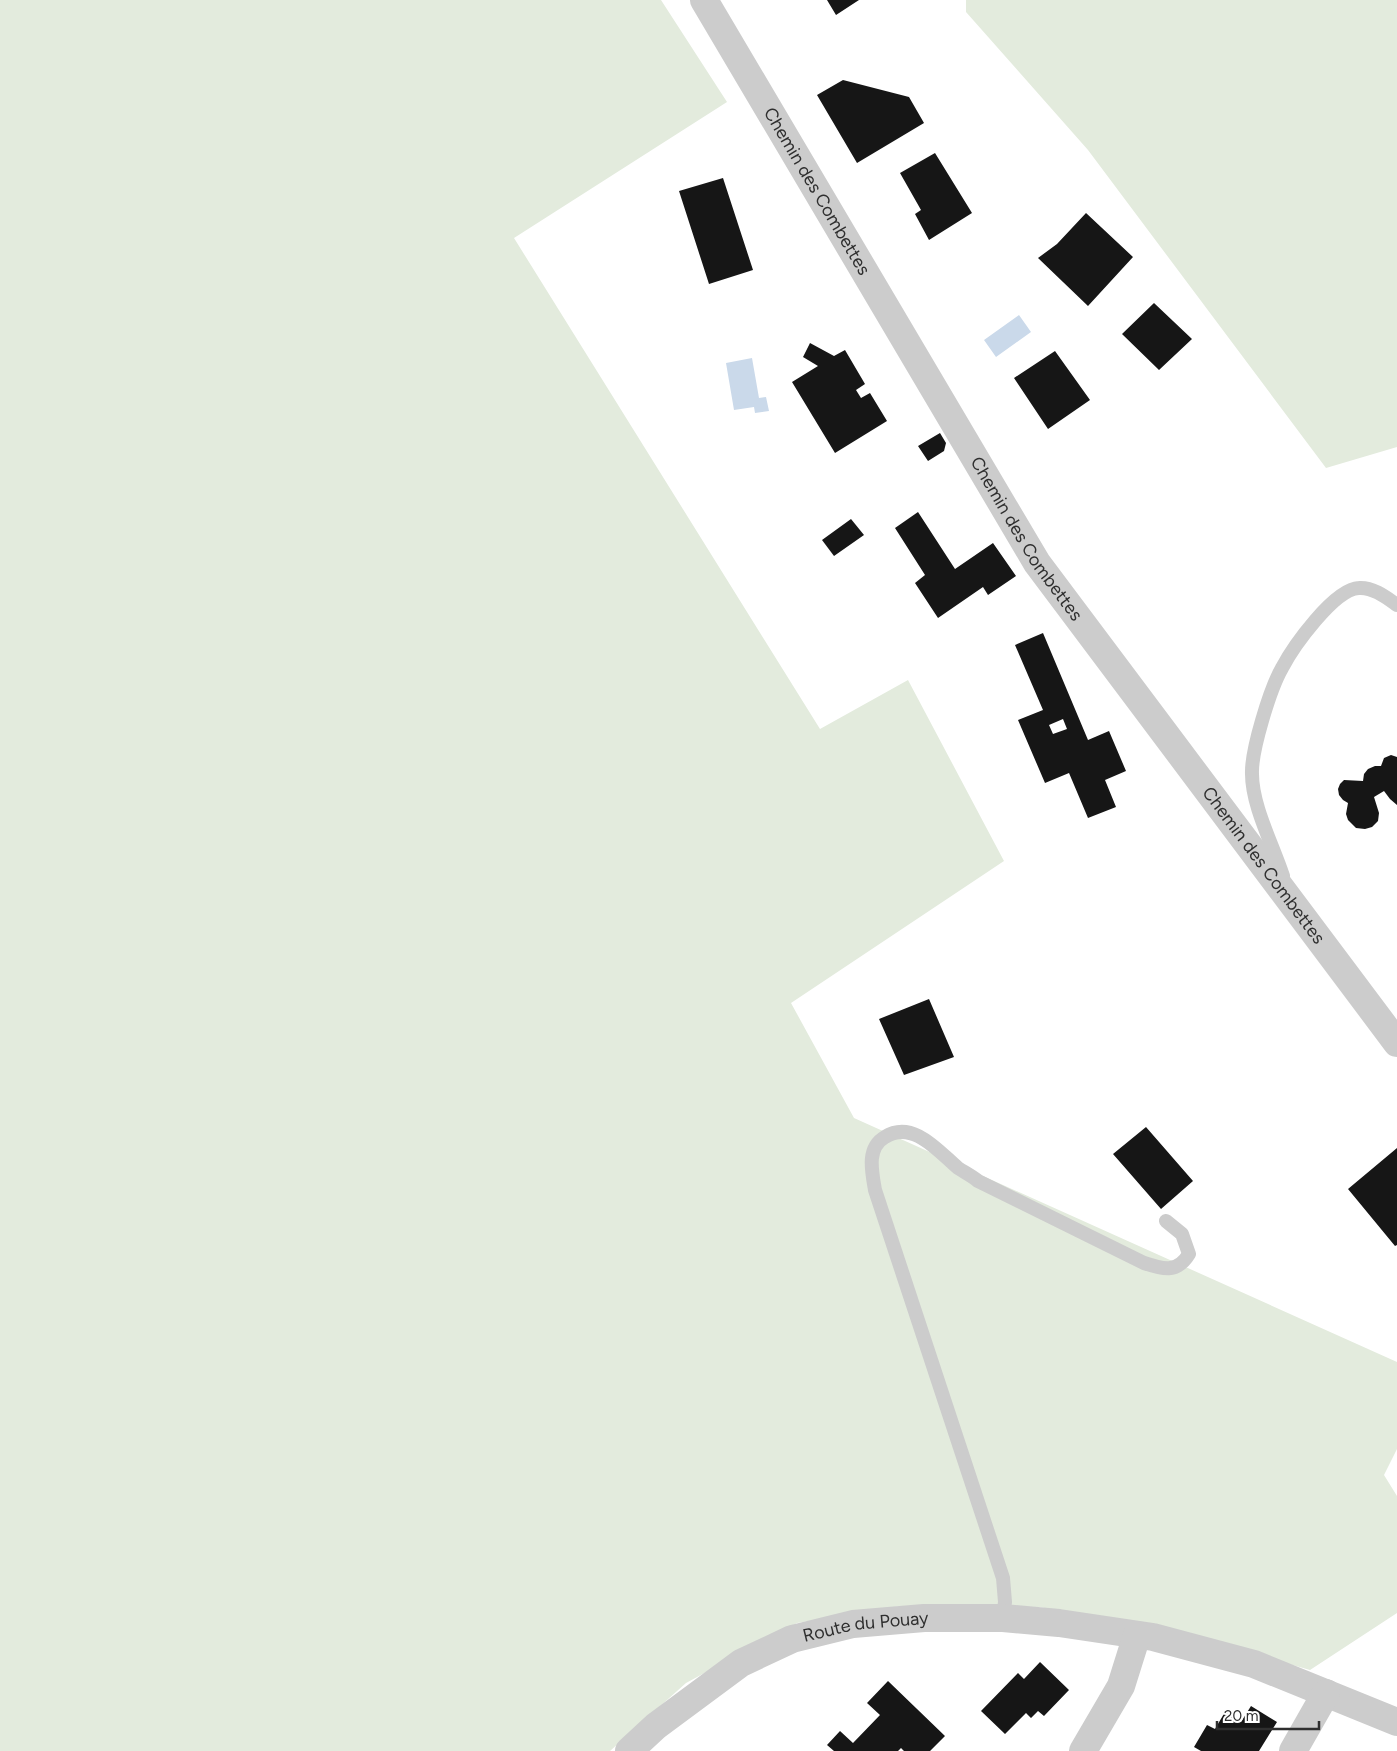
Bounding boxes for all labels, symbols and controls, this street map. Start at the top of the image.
street label: Chemin des Combettes [759,103,875,279]
street label: Chemin des Combettes [966,453,1087,625]
street label: Chemin des Combettes [1198,782,1330,948]
street label: Route du Pouay [801,1607,930,1647]
scale bar [1217,1698,1320,1730]
text: 20 m [1224,1707,1258,1725]

